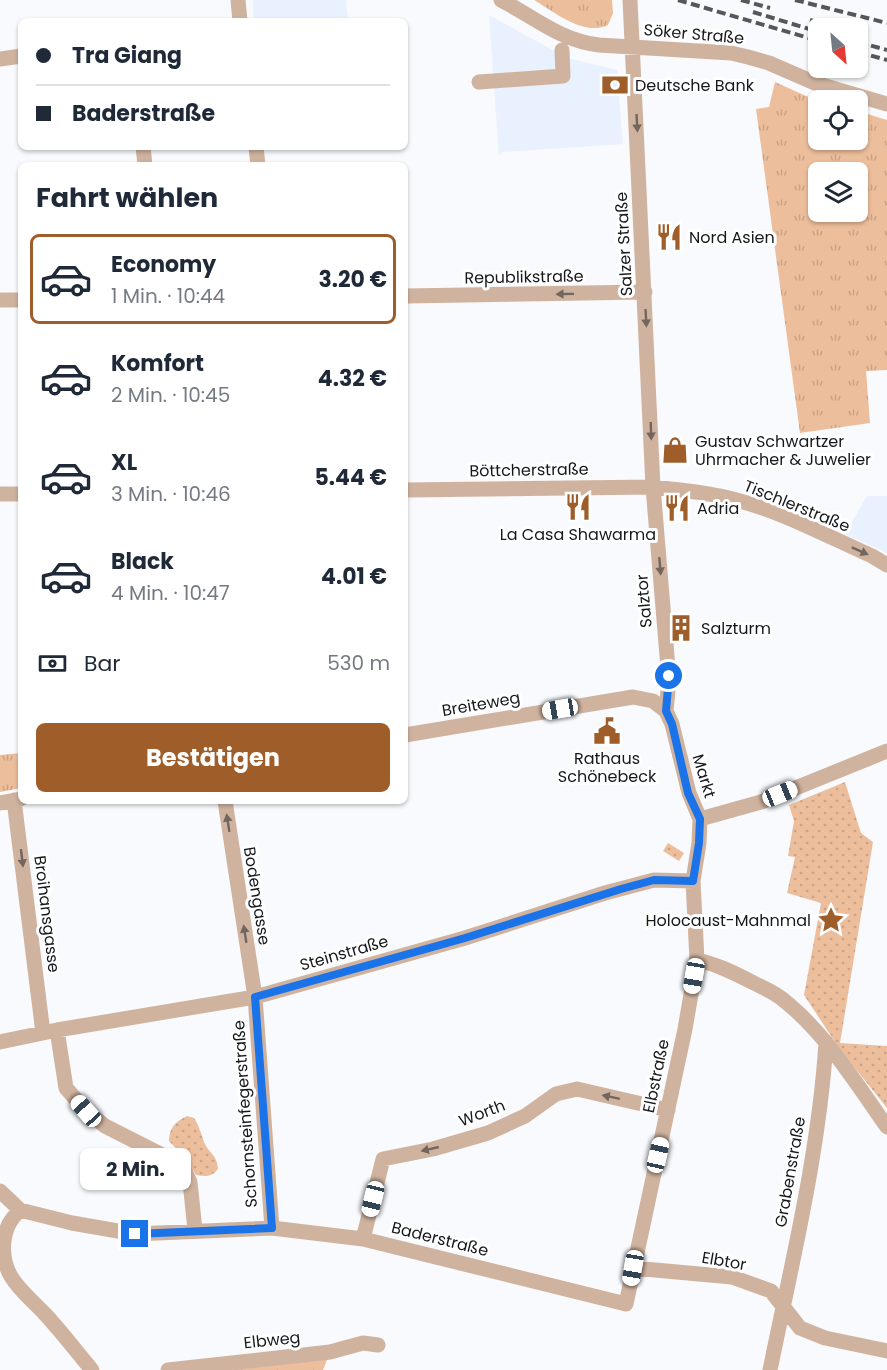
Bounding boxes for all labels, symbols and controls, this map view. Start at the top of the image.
street label: Söker Straße [643,18,745,50]
north arrow [808,18,868,78]
map controls [808,18,868,222]
text: Tra Giang [72,40,182,71]
bank icon: Deutsche Bank [600,70,630,100]
place label: Deutsche Bank [635,74,755,97]
button: locate [808,90,868,150]
text: Baderstraße [72,98,215,129]
one-way arrow [632,114,641,133]
button: layers [808,162,868,222]
text: Fahrt wählen [36,179,218,216]
street label: Salzer Straße [610,191,638,297]
restaurant icon: Nord Asien [654,222,684,252]
place label: Nord Asien [689,226,775,249]
text: Economy [111,249,216,280]
icon: car [39,252,93,306]
text: 3.20 € [318,264,387,295]
street label: Republikstraße [464,264,584,290]
text: 1 Min. · 10:44 [111,282,225,310]
one-way arrow [556,289,575,299]
one-way arrow [641,308,650,327]
text: Komfort [111,348,204,379]
icon: car [39,351,93,405]
text: 4.32 € [318,363,387,394]
text: 2 Min. · 10:45 [111,381,230,409]
one-way arrow [646,421,655,440]
place label: Gustav Schwartzer Uhrmacher & Juwelier [695,430,871,471]
shop icon: Gustav Schwartzer Uhrmacher & Juwelier [660,435,690,465]
text: XL [111,447,137,478]
icon: car [39,450,93,504]
street label: Böttcherstraße [469,457,589,483]
text: 5.44 € [315,462,387,493]
street label: Tischlerstraße [741,474,854,538]
text: 3 Min. · 10:46 [111,480,231,508]
restaurant icon: La Casa Shawarma [563,492,593,522]
restaurant icon: Adria [662,493,692,523]
place label: Adria [697,497,739,520]
place label: La Casa Shawarma [500,523,656,546]
text: Black [111,546,174,577]
one-way arrow [851,547,869,556]
icon: car [39,549,93,603]
one-way arrow [655,557,665,576]
text: 4.01 € [321,561,387,592]
street label: Salztor [630,573,658,629]
text: 4 Min. · 10:47 [111,579,230,607]
building icon: Salzturm [666,613,696,643]
place label: Salzturm [701,617,771,640]
icon: cash [36,647,69,680]
text: Bar [84,648,121,679]
text: 530 m [327,649,390,677]
route start [655,662,682,689]
street label: Breiteweg [440,686,522,722]
car [541,697,579,721]
public building icon: Rathaus Schönebeck [592,716,622,746]
button: Bestätigen [36,723,390,792]
place label: Rathaus Schönebeck [558,747,657,788]
street label: Markt [686,751,722,801]
car [760,779,800,809]
one-way arrow [223,814,232,833]
street label: Bodengasse [238,845,276,947]
one-way arrow [17,849,27,868]
street label: Broihansgasse [28,854,66,974]
place icon: Holocaust-Mahnmal [816,905,846,935]
place label: Holocaust-Mahnmal [645,909,811,932]
one-way arrow [240,925,249,944]
street label: Steinstraße [297,929,391,977]
car [682,957,706,995]
street label: Schornsteinfegerstraße [227,1019,263,1208]
street label: Elbstraße [637,1037,675,1115]
one-way arrow [602,1091,620,1101]
car [67,1092,105,1130]
street label: Worth [456,1094,508,1132]
street label: Grabenstraße [769,1115,811,1229]
car [645,1135,671,1175]
one-way arrow [421,1145,440,1155]
callout: 2 Min. [80,1147,190,1189]
text: 2 Min. [106,1155,165,1183]
car [360,1179,386,1219]
street label: Baderstraße [389,1216,491,1262]
route end [121,1220,148,1247]
street label: Elbtor [700,1246,748,1276]
car [621,1249,645,1287]
street label: Elbweg [243,1326,301,1354]

